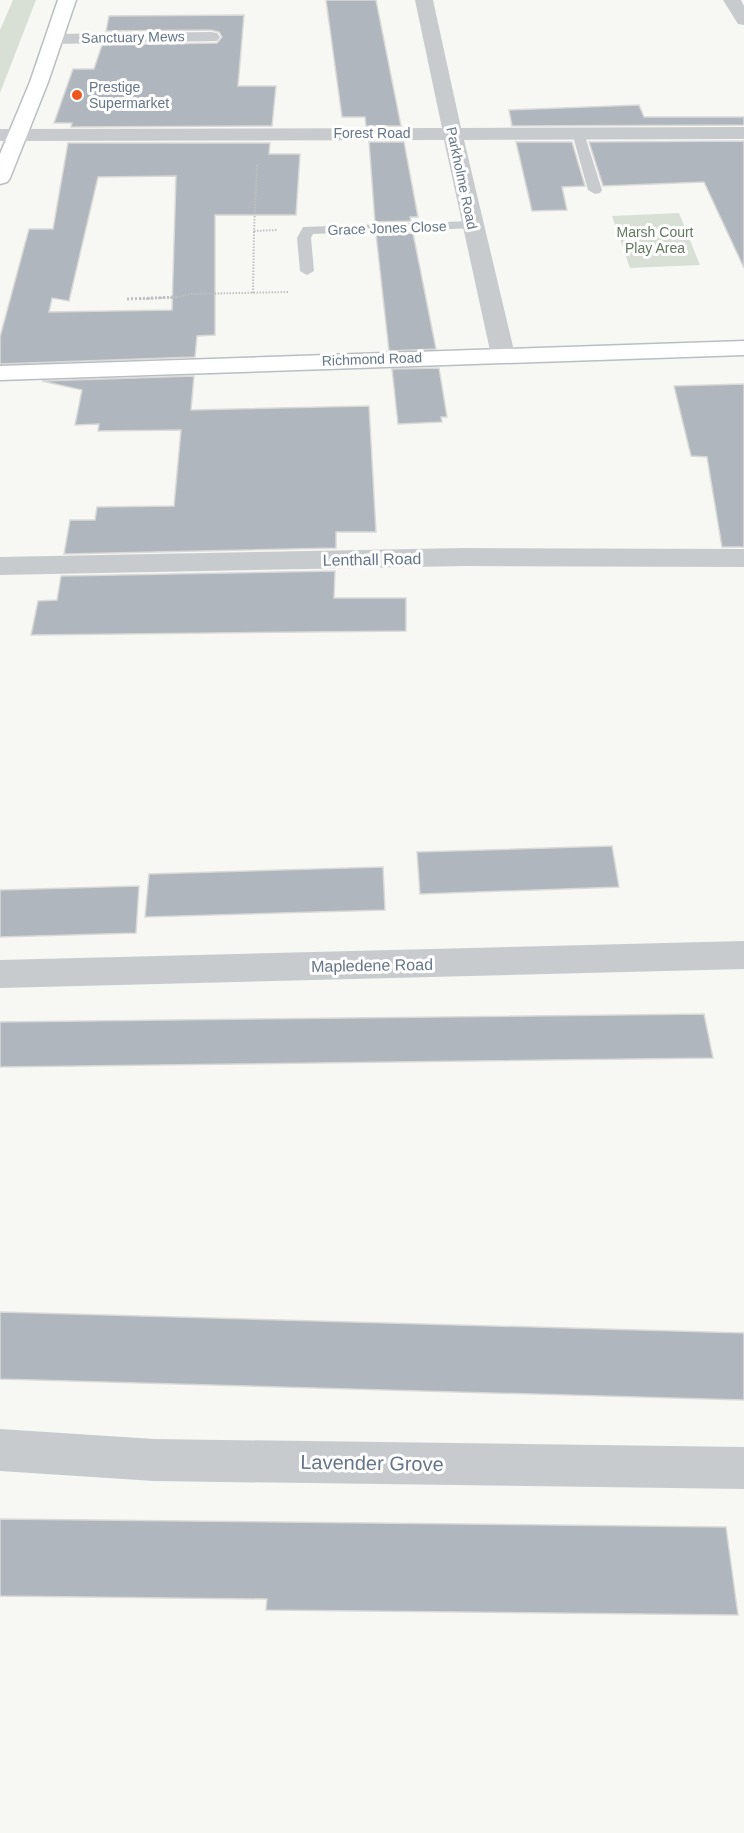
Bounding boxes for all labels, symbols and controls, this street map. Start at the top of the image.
street label: Sanctuary Mews [81,28,185,46]
place label: Prestige Supermarket [89,79,169,111]
marker: Prestige Supermarket [70,88,84,102]
street label: Forest Road [333,125,411,141]
street label: Parkholme Road [443,125,481,231]
street label: Grace Jones Close [327,218,447,238]
park label: Marsh Court Play Area [616,224,694,256]
street label: Richmond Road [322,349,422,369]
street label: Lenthall Road [322,550,422,569]
street label: Mapledene Road [311,956,433,975]
street label: Lavender Grove [300,1451,444,1475]

